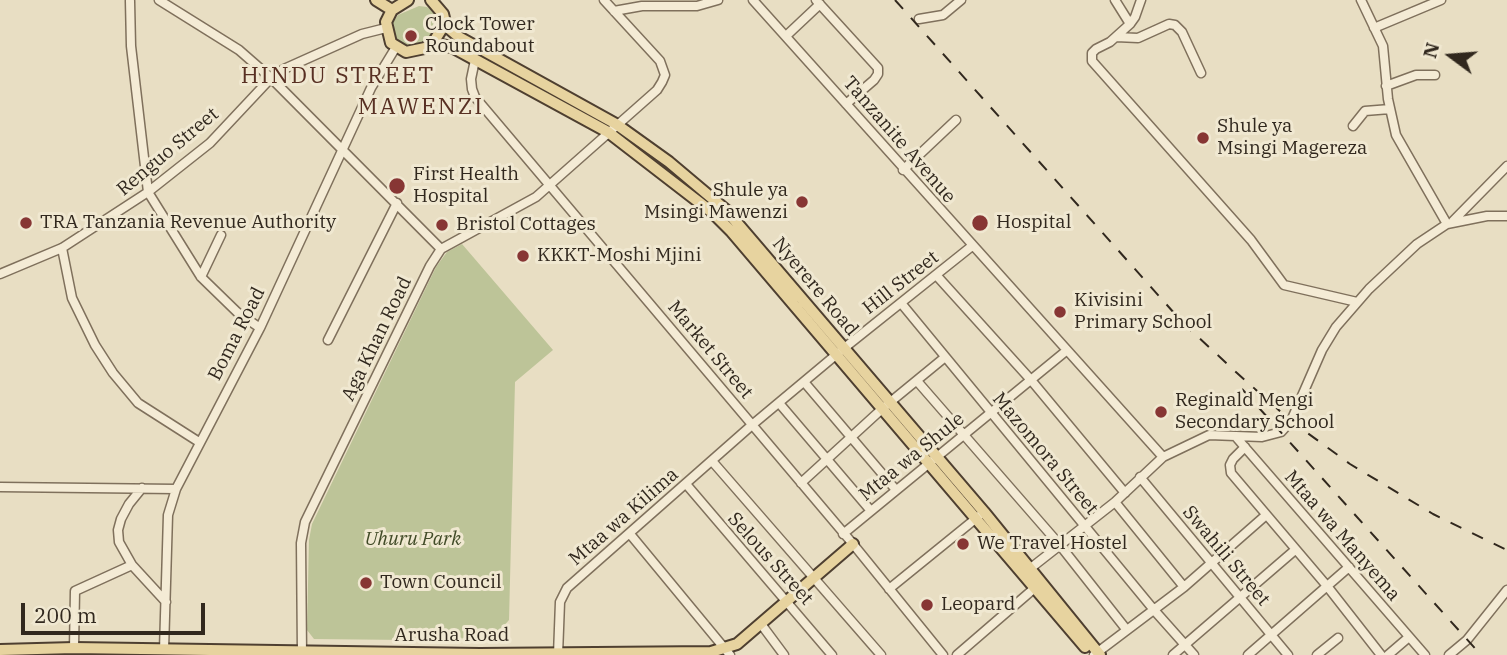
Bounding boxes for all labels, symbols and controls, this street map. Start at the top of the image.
place label: Clock Tower Roundabout [425,14,535,58]
north arrow [1416,21,1486,91]
marker: Clock Tower Roundabout [403,28,419,44]
text: N [1417,40,1444,61]
district label: HINDU STREET [242,62,434,90]
street label: Tanzanite Avenue [838,72,960,208]
district label: MAWENZI [359,93,483,121]
street label: Renguo Street [113,103,223,201]
place label: Shule ya Msingi Magereza [1217,116,1367,160]
marker: Shule ya Msingi Magereza [1195,130,1211,146]
place label: First Health Hospital [413,164,519,208]
marker: First Health Hospital [387,176,407,196]
place label: Shule ya Msingi Mawenzi [644,180,788,224]
marker: Shule ya Msingi Mawenzi [794,194,810,210]
place label: TRA Tanzania Revenue Authority [40,212,336,234]
place label: Hospital [996,212,1071,234]
marker: Hospital [970,213,990,233]
place label: Bristol Cottages [456,214,596,236]
marker: TRA Tanzania Revenue Authority [18,215,34,231]
marker: Bristol Cottages [434,217,450,233]
street label: Nyerere Road [767,233,863,341]
place label: KKKT-Moshi Mjini [537,245,701,267]
street label: Hill Street [858,246,944,320]
marker: KKKT-Moshi Mjini [515,248,531,264]
street label: Aga Khan Road [337,273,417,405]
street label: Boma Road [204,284,270,384]
place label: Kivisini Primary School [1074,290,1212,334]
street label: Market Street [662,296,758,404]
marker: Kivisini Primary School [1052,304,1068,320]
street label: Mazomora Street [987,388,1103,520]
place label: Reginald Mengi Secondary School [1175,390,1334,434]
marker: Reginald Mengi Secondary School [1153,404,1169,420]
street label: Mtaa wa Shule [855,408,969,506]
street label: Mtaa wa Kilima [565,463,683,571]
street label: Mtaa wa Manyema [1279,466,1405,606]
street label: Swahili Street [1178,501,1274,611]
street label: Selous Street [723,508,817,610]
park label: Uhuru Park [365,529,461,551]
place label: We Travel Hostel [977,533,1127,555]
marker: We Travel Hostel [955,536,971,552]
place label: Town Council [380,572,502,594]
marker: Town Council [358,575,374,591]
scale bar [24,588,208,632]
place label: Leopard [941,594,1015,616]
marker: Leopard [919,597,935,613]
text: 200 m [34,601,97,629]
street label: Arusha Road [395,625,509,647]

